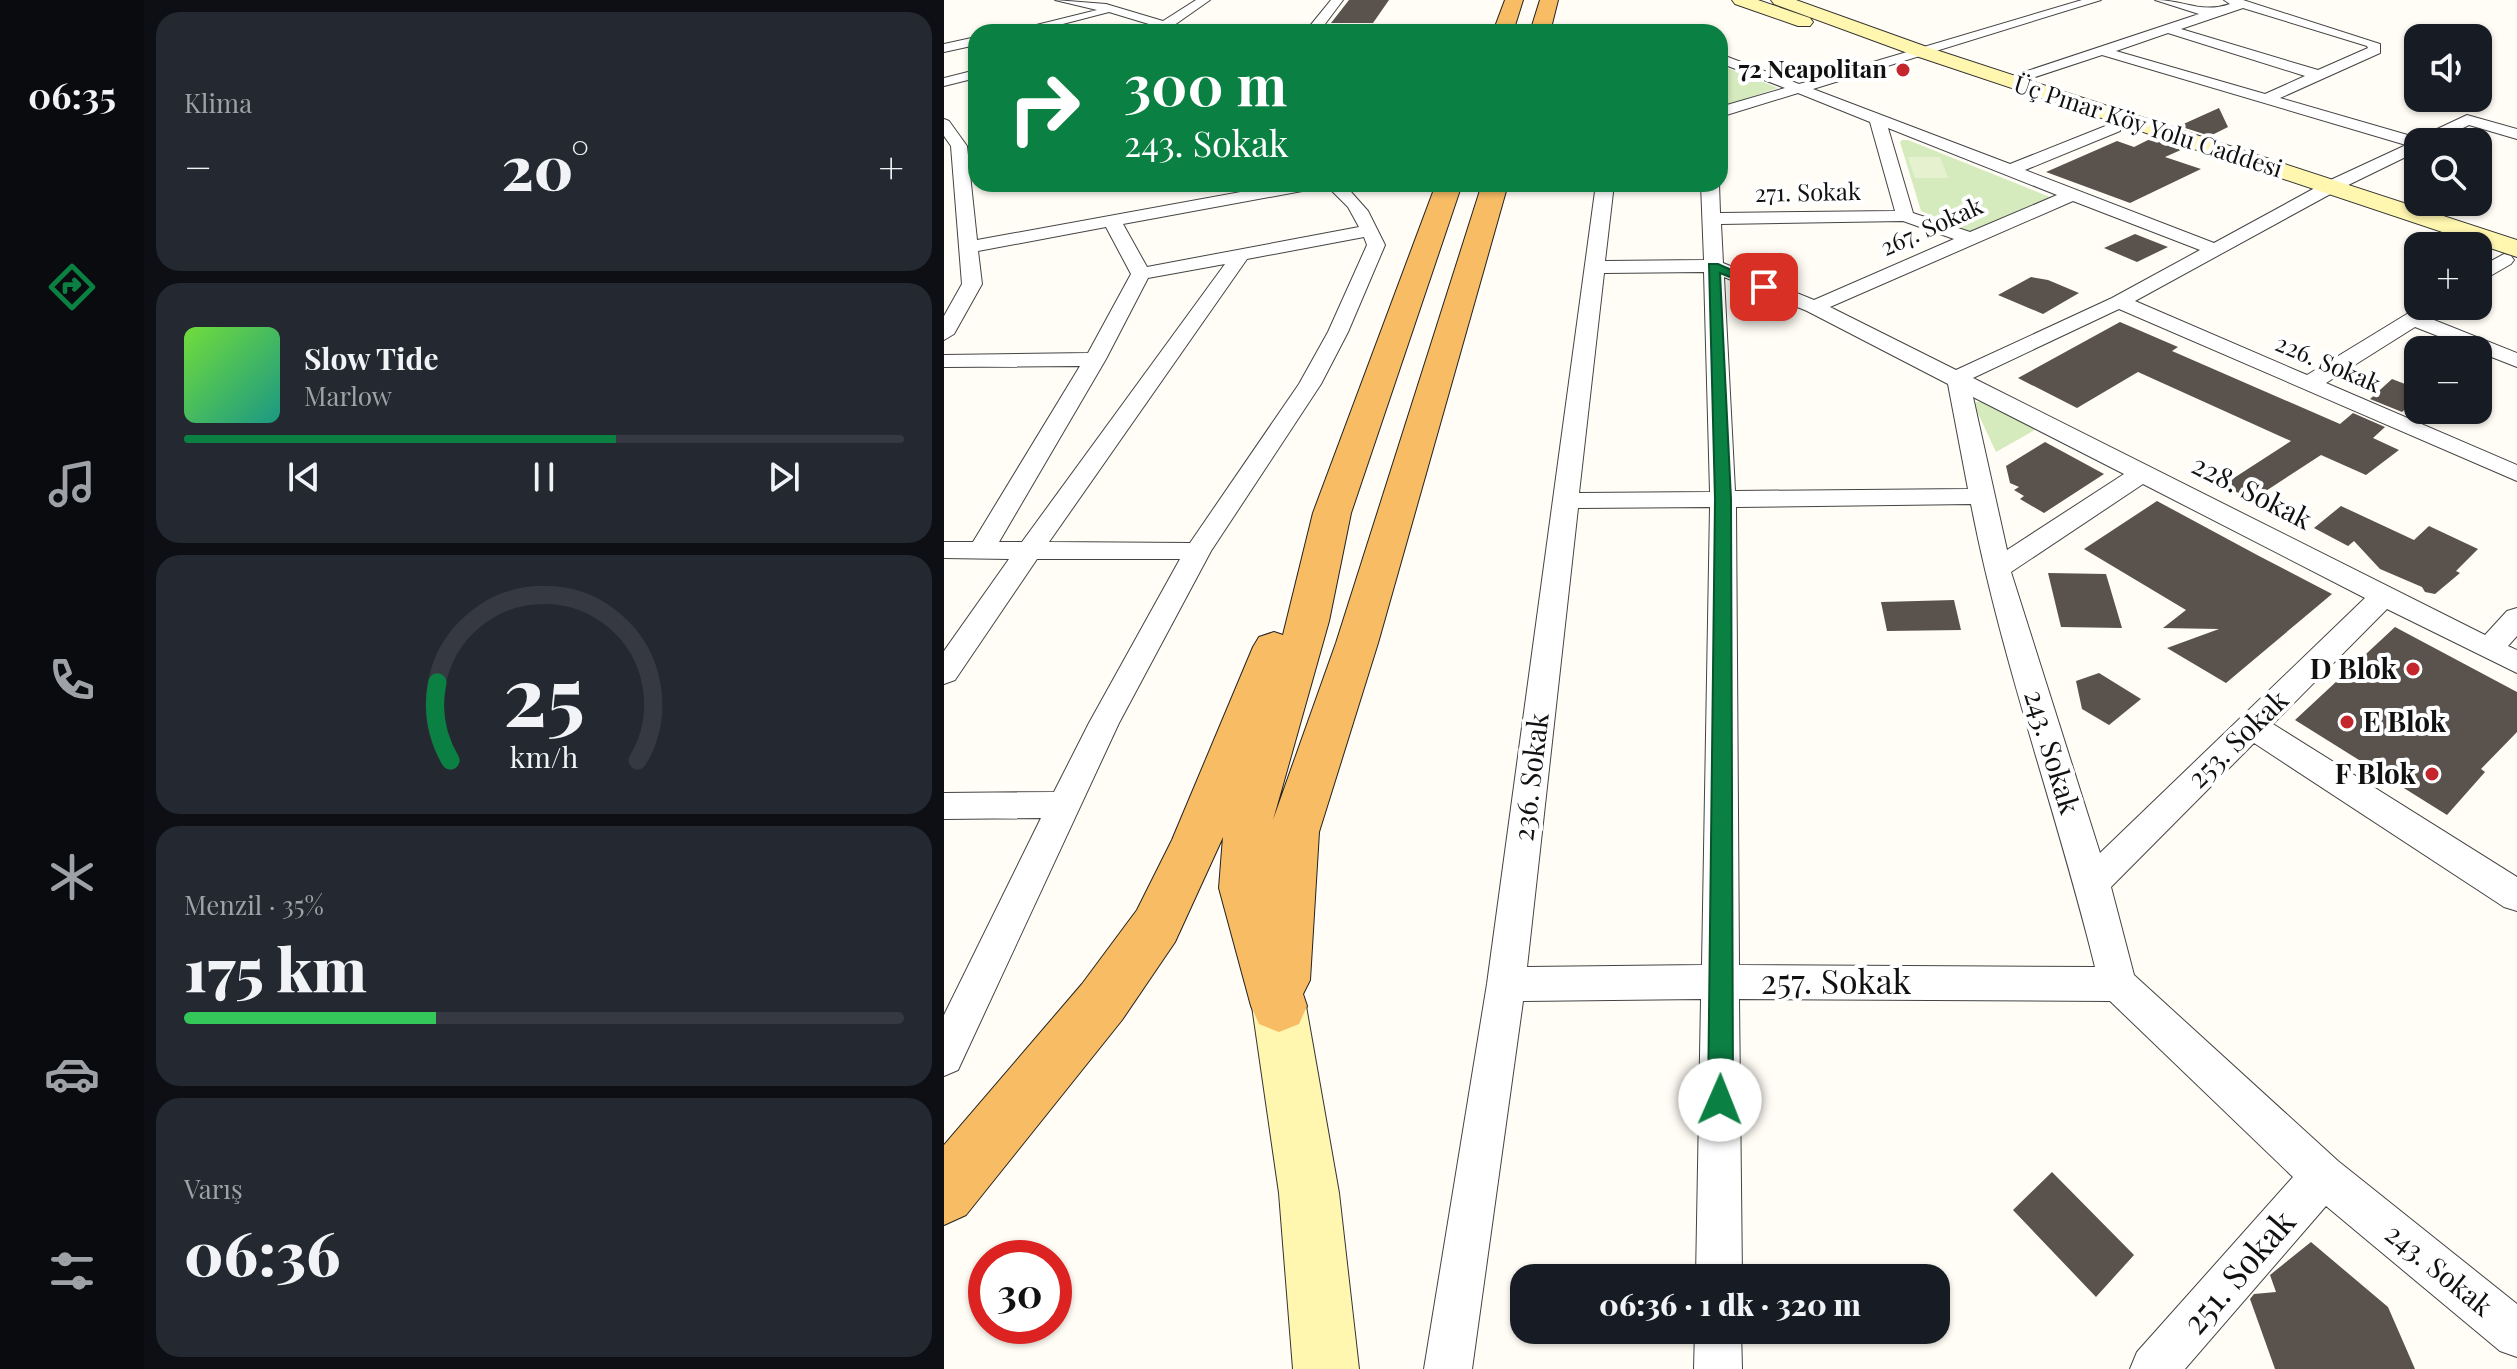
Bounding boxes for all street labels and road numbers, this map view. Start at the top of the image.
street label: Üç Pınar Köy Yolu Caddesi [2010,66,2287,184]
street label: 271. Sokak [1755,174,1862,208]
street label: 267. Sokak [1875,188,1988,262]
street label: 226. Sokak [2271,326,2387,399]
street label: 228. Sokak [2186,445,2320,537]
street label: 253. Sokak [2179,680,2296,795]
street label: 243. Sokak [2017,685,2090,819]
street label: 236. Sokak [1503,710,1556,843]
street label: 257. Sokak [1761,957,1912,1003]
street label: 251. Sokak [2171,1199,2304,1343]
street label: 243. Sokak [2379,1214,2502,1324]

